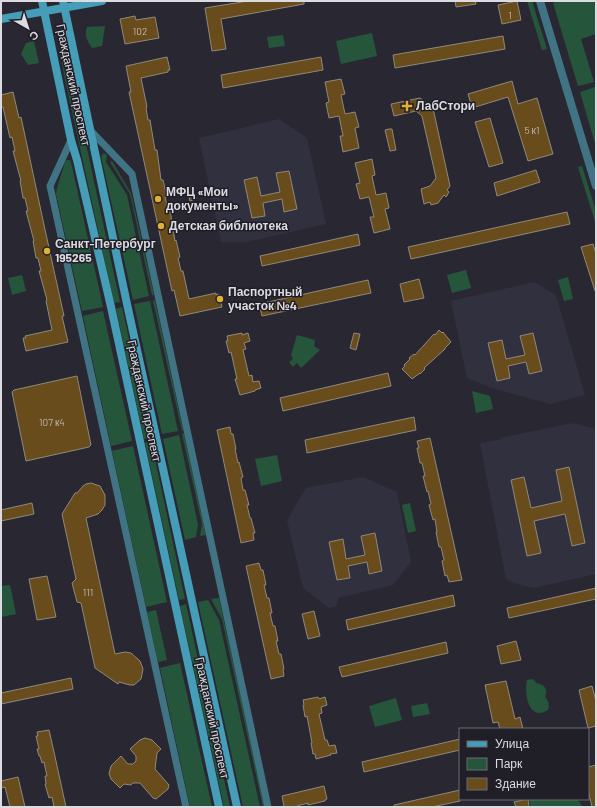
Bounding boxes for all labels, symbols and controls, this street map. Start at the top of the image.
north arrow [8,8,48,48]
house number: 1 [508,9,512,21]
street label: Гражданский проспект [53,22,94,148]
house number: 102 [133,25,147,37]
text: С [27,29,42,44]
place label: ЛабСтори [416,98,475,113]
marker: ЛабСтори [401,100,413,112]
house number: 5 к1 [524,124,540,136]
place label: МФЦ «Мои документы» [166,184,239,213]
marker: МФЦ «Мои документы» [153,194,163,204]
place label: Детская библиотека [169,218,288,233]
marker: Детская библиотека [156,221,166,231]
place label: Санкт-Петербург 195265 [55,236,156,264]
marker: Санкт-Петербург 195265 [42,246,52,256]
place label: Паспортный участок №4 [228,284,302,313]
marker: Паспортный участок №4 [215,294,225,304]
street label: Гражданский проспект [124,338,165,464]
house number: 107 к4 [39,416,65,428]
house number: 111 [83,586,93,598]
street label: Гражданский проспект [192,655,233,781]
legend [459,728,589,800]
text: Улица [495,736,529,751]
text: Парк [495,756,523,771]
text: Здание [495,776,536,791]

